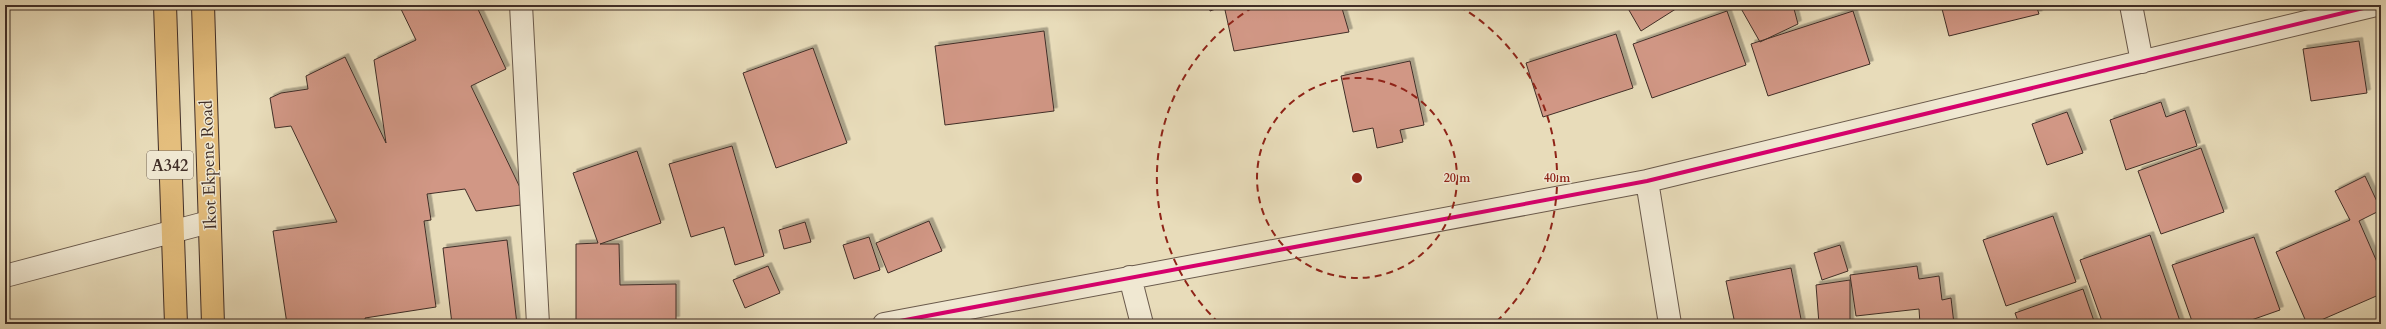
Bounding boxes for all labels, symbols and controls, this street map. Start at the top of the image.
street label: Ikot Ekpene Road [195,100,222,230]
road number: A342 [147,151,193,179]
text: 20 m [1444,170,1471,186]
text: 40 m [1544,170,1571,186]
centre of rings [1350,171,1364,185]

